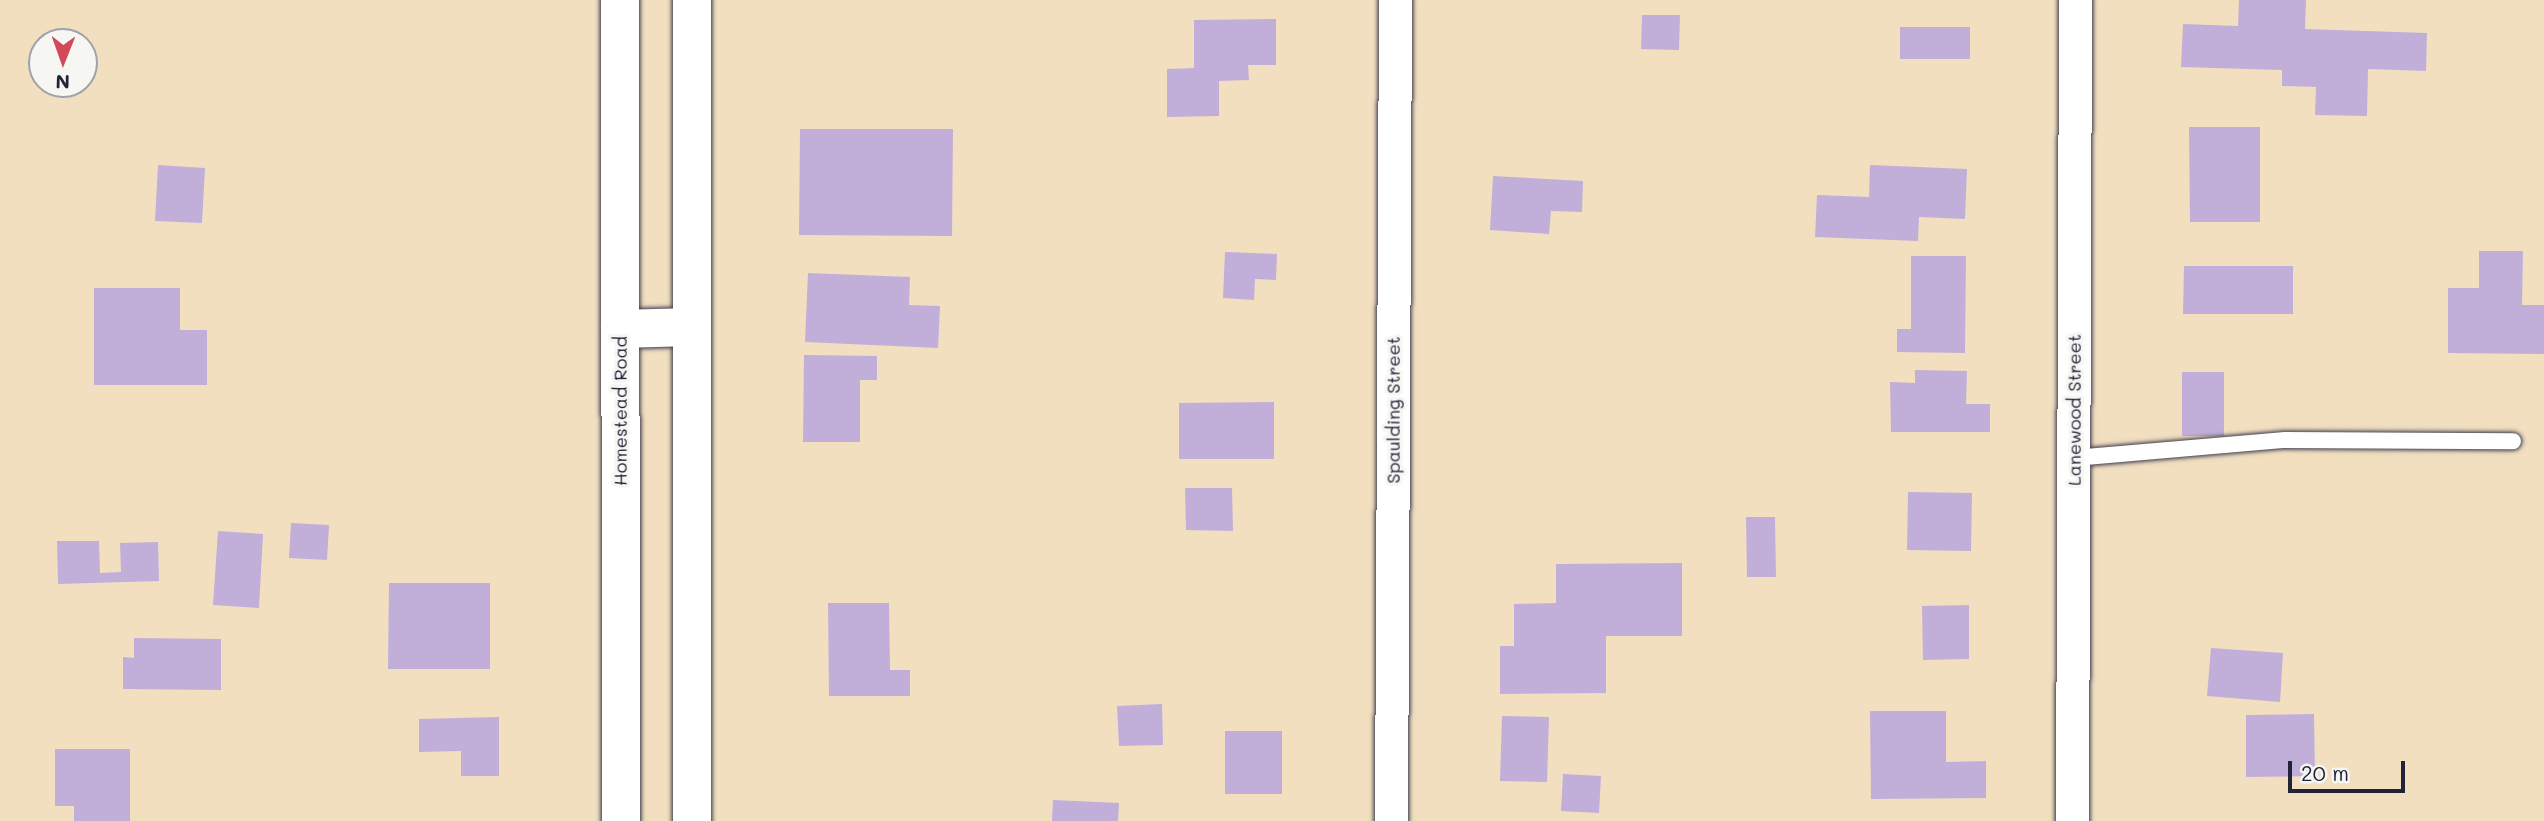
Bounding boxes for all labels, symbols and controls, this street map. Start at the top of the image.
north arrow [28,28,98,98]
text: N [55,70,70,95]
street label: Lanewood Street [2063,334,2085,486]
street label: Homestead Road [609,336,631,486]
street label: Spaulding Street [1382,336,1404,484]
scale bar [2292,748,2409,792]
text: 20 m [2301,759,2349,786]

